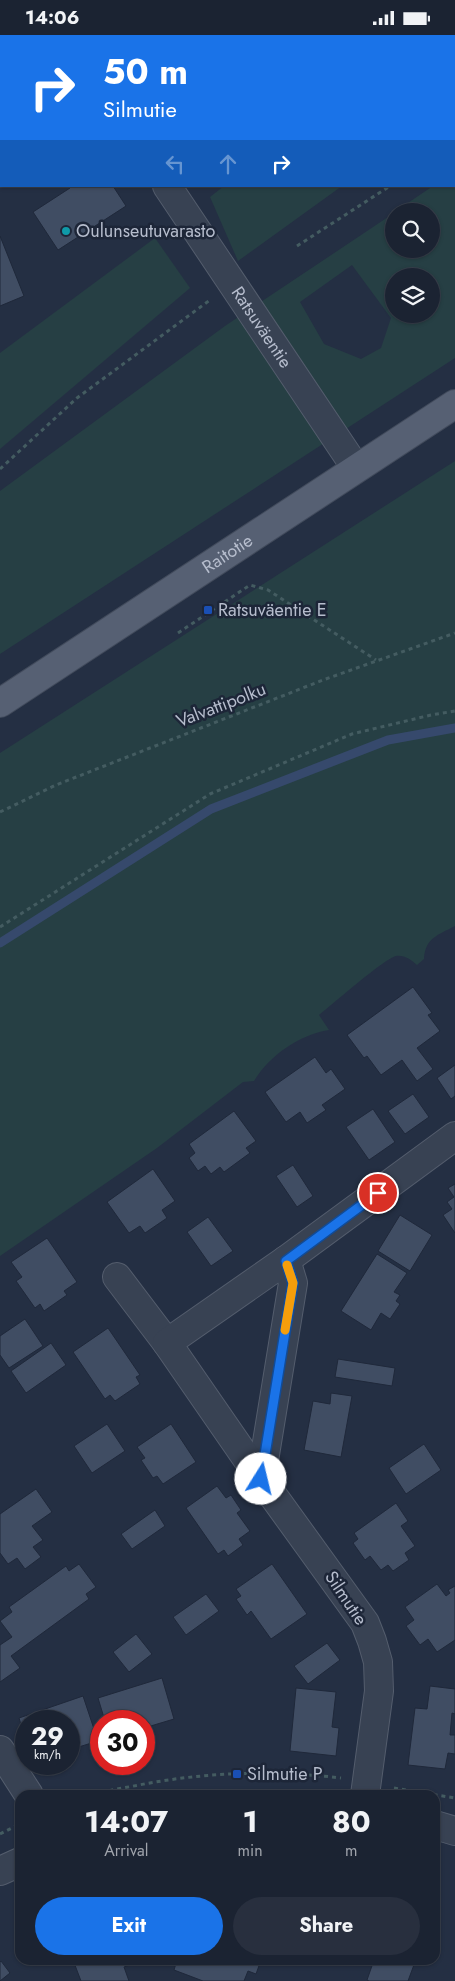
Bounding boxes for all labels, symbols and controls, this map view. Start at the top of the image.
text: 14:06 [25,4,79,31]
text: 50 m [103,47,188,97]
icon: right [20,55,85,120]
text: Silmutie [103,93,177,125]
icon: left [161,150,189,178]
icon: ahead [214,150,242,178]
icon: right [267,150,295,178]
map controls [385,203,440,323]
button: search [385,203,440,258]
place label: Oulunseutuvarasto [76,218,215,244]
marker: Oulunseutuvarasto [60,225,72,237]
button: layers [385,268,440,323]
street label: Ratsuväentie [225,281,298,373]
street label: Raitotie [197,527,258,580]
place label: Ratsuväentie E [218,597,327,623]
marker: Ratsuväentie E [202,604,214,616]
street label: Valvattipolku [172,676,270,734]
pin [357,1172,399,1214]
icon: arrive [364,1179,392,1207]
position arrow [234,1452,286,1504]
street label: Silmutie [318,1566,374,1630]
speed limit sign: 30 [90,1710,155,1775]
text: 29 [31,1718,64,1754]
text: km/h [34,1746,61,1764]
place label: Silmutie P [247,1761,323,1787]
marker: Silmutie P [231,1768,243,1780]
text: 14:07 [84,1800,168,1843]
text: 1 [242,1800,258,1843]
text: 80 [332,1800,371,1843]
text: Arrival [104,1839,148,1862]
text: min [238,1839,263,1862]
text: m [345,1839,358,1862]
button: Exit [35,1897,223,1955]
button: Share [233,1897,420,1955]

